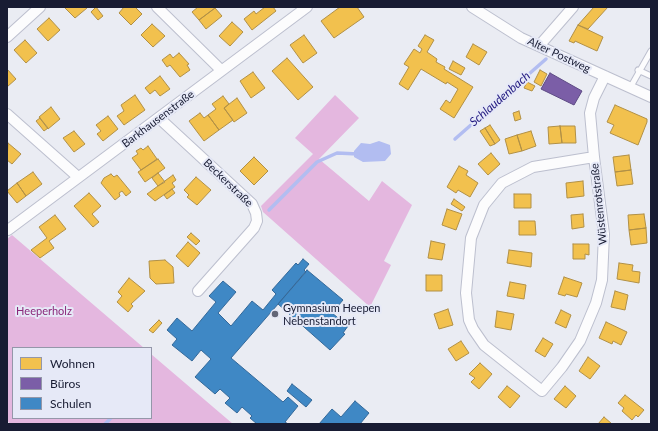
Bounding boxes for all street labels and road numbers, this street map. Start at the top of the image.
street label: Alter Postweg [525,35,593,75]
street label: Barkhausenstraße [119,88,197,150]
street label: Beckerstraße [201,156,255,210]
street label: Wüstenrotstraße [588,163,610,245]

